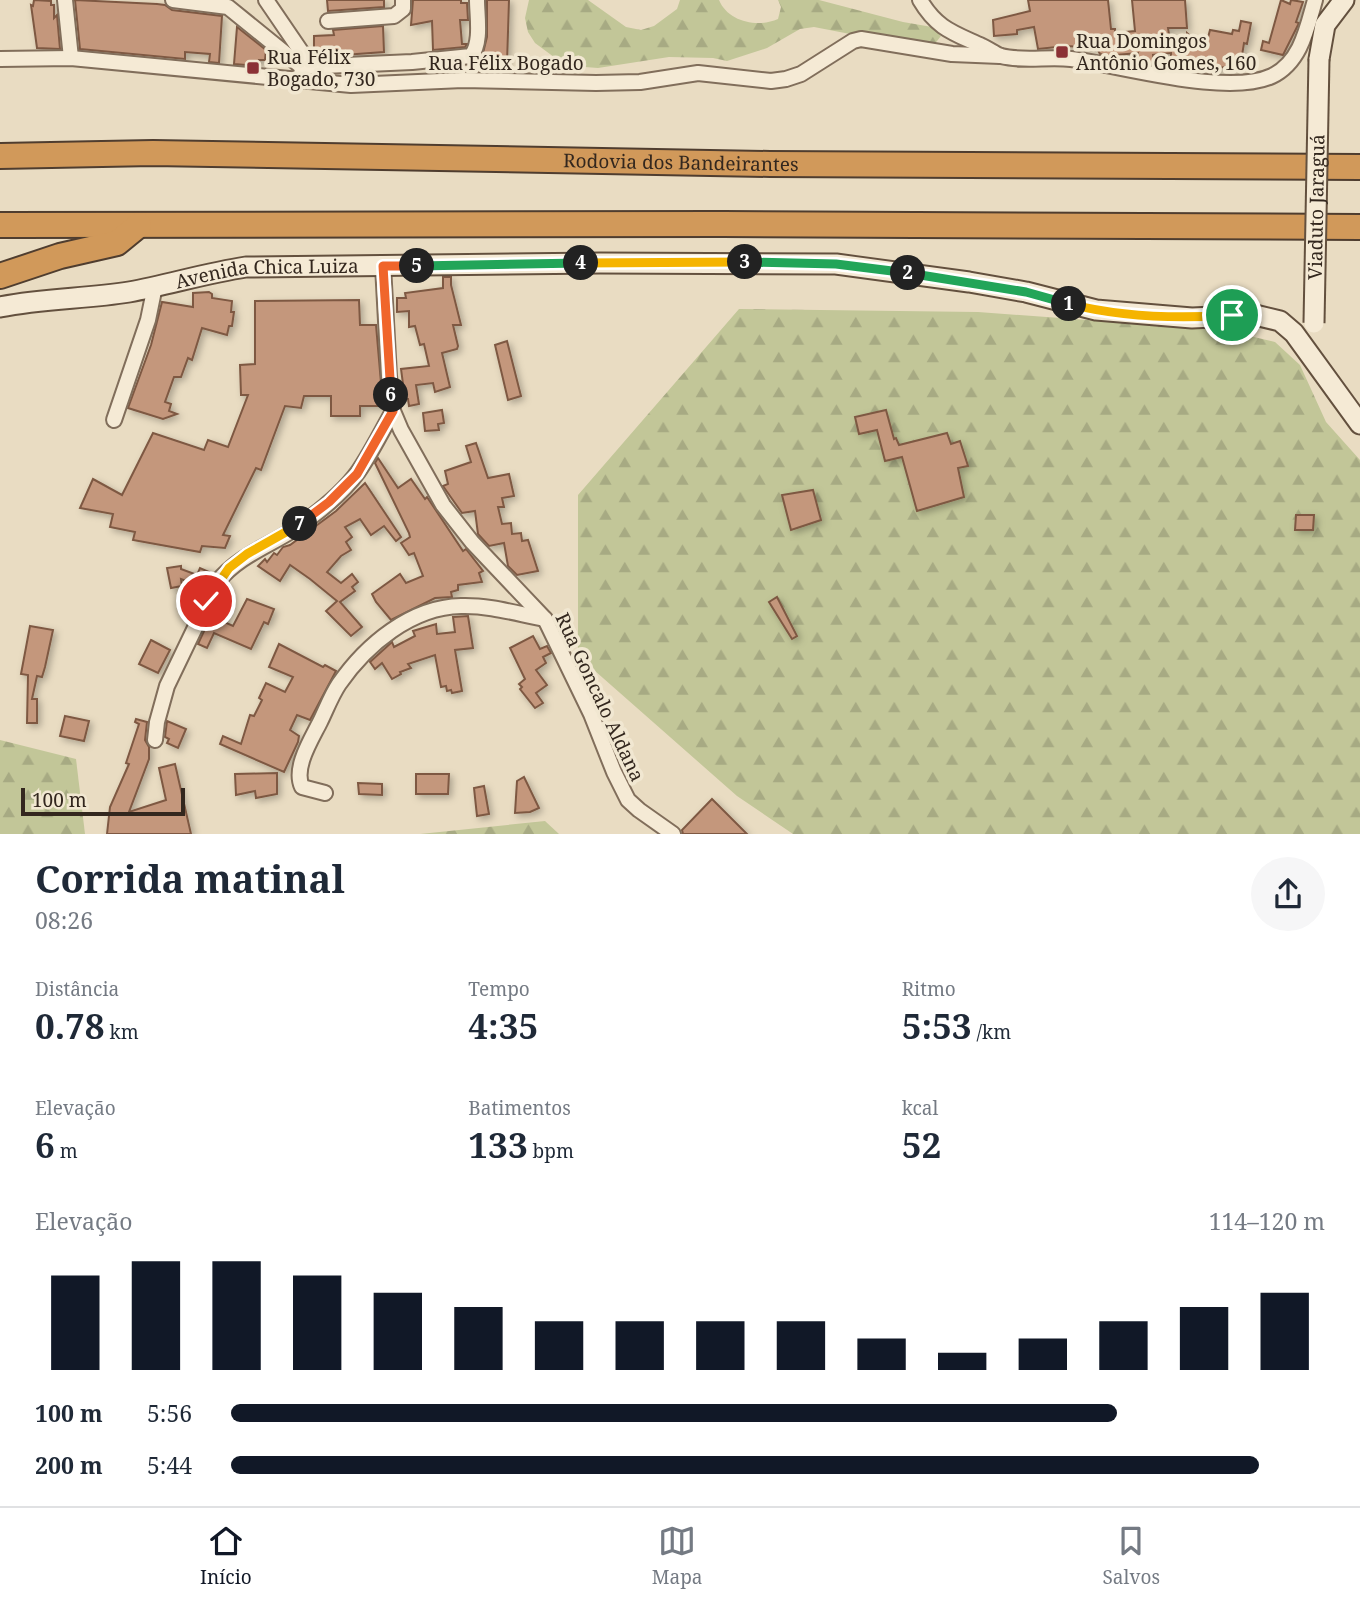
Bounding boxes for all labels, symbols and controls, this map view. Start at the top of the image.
place label: Rua Domingos Antônio Gomes, 160 [1076,28,1256,76]
place label: Rua Félix Bogado, 730 [267,44,376,92]
marker: Rua Domingos Antônio Gomes, 160 [1054,44,1070,60]
street label: Rua Félix Bogado [428,50,584,76]
marker: Rua Félix Bogado, 730 [245,60,261,76]
street label: Viaduto Jaraguá [1302,134,1331,280]
street label: Rodovia dos Bandeirantes [563,147,799,177]
pin: 3 [728,244,762,280]
pin: 4 [564,246,598,280]
pin: 5 [400,248,434,284]
text: 3 [739,248,750,274]
text: 4 [575,249,586,275]
text: 5 [411,252,422,278]
street label: Avenida Chica Luiza [173,253,359,294]
pin: 2 [890,256,926,290]
text: 2 [902,259,913,285]
pin [1202,285,1262,345]
pin: 1 [1052,286,1086,322]
text: 1 [1063,290,1074,316]
icon: arrive [1213,296,1251,334]
pin: 6 [374,378,408,412]
text: 6 [385,381,396,407]
pin: 7 [282,506,318,542]
text: 7 [294,510,305,536]
pin [176,571,236,631]
icon: check [187,582,225,620]
street label: Rua Goncalo Aldana [549,608,651,786]
scale bar [21,785,186,817]
text: 100 m [32,787,87,813]
text: Corrida matinal [35,852,345,904]
button: share [1251,857,1325,931]
text: 08:26 [35,904,93,936]
text: Distância [35,976,119,1002]
text: Tempo [468,976,530,1002]
text: Ritmo [902,976,956,1002]
text: 0.78 [35,1002,105,1049]
text: 4:35 [468,1002,538,1049]
text: 5:53 [902,1002,972,1049]
text: km [105,1019,139,1045]
text: /km [972,1019,1011,1045]
text: Elevação [35,1095,116,1121]
text: Batimentos [468,1095,571,1121]
text: kcal [902,1095,938,1121]
text: 6 [35,1121,55,1168]
text: 133 [468,1121,528,1168]
text: 52 [902,1121,941,1168]
text: m [55,1138,78,1164]
text: bpm [528,1138,574,1164]
text: Elevação [35,1205,133,1237]
text: 114–120 m [1209,1205,1325,1237]
text: 100 m [35,1397,103,1429]
text: 5:56 [147,1397,192,1429]
text: 200 m [35,1449,103,1481]
text: 5:44 [147,1449,192,1481]
tab: Início [200,1522,252,1590]
tab: Mapa [652,1522,703,1590]
tab: Salvos [1103,1522,1160,1590]

